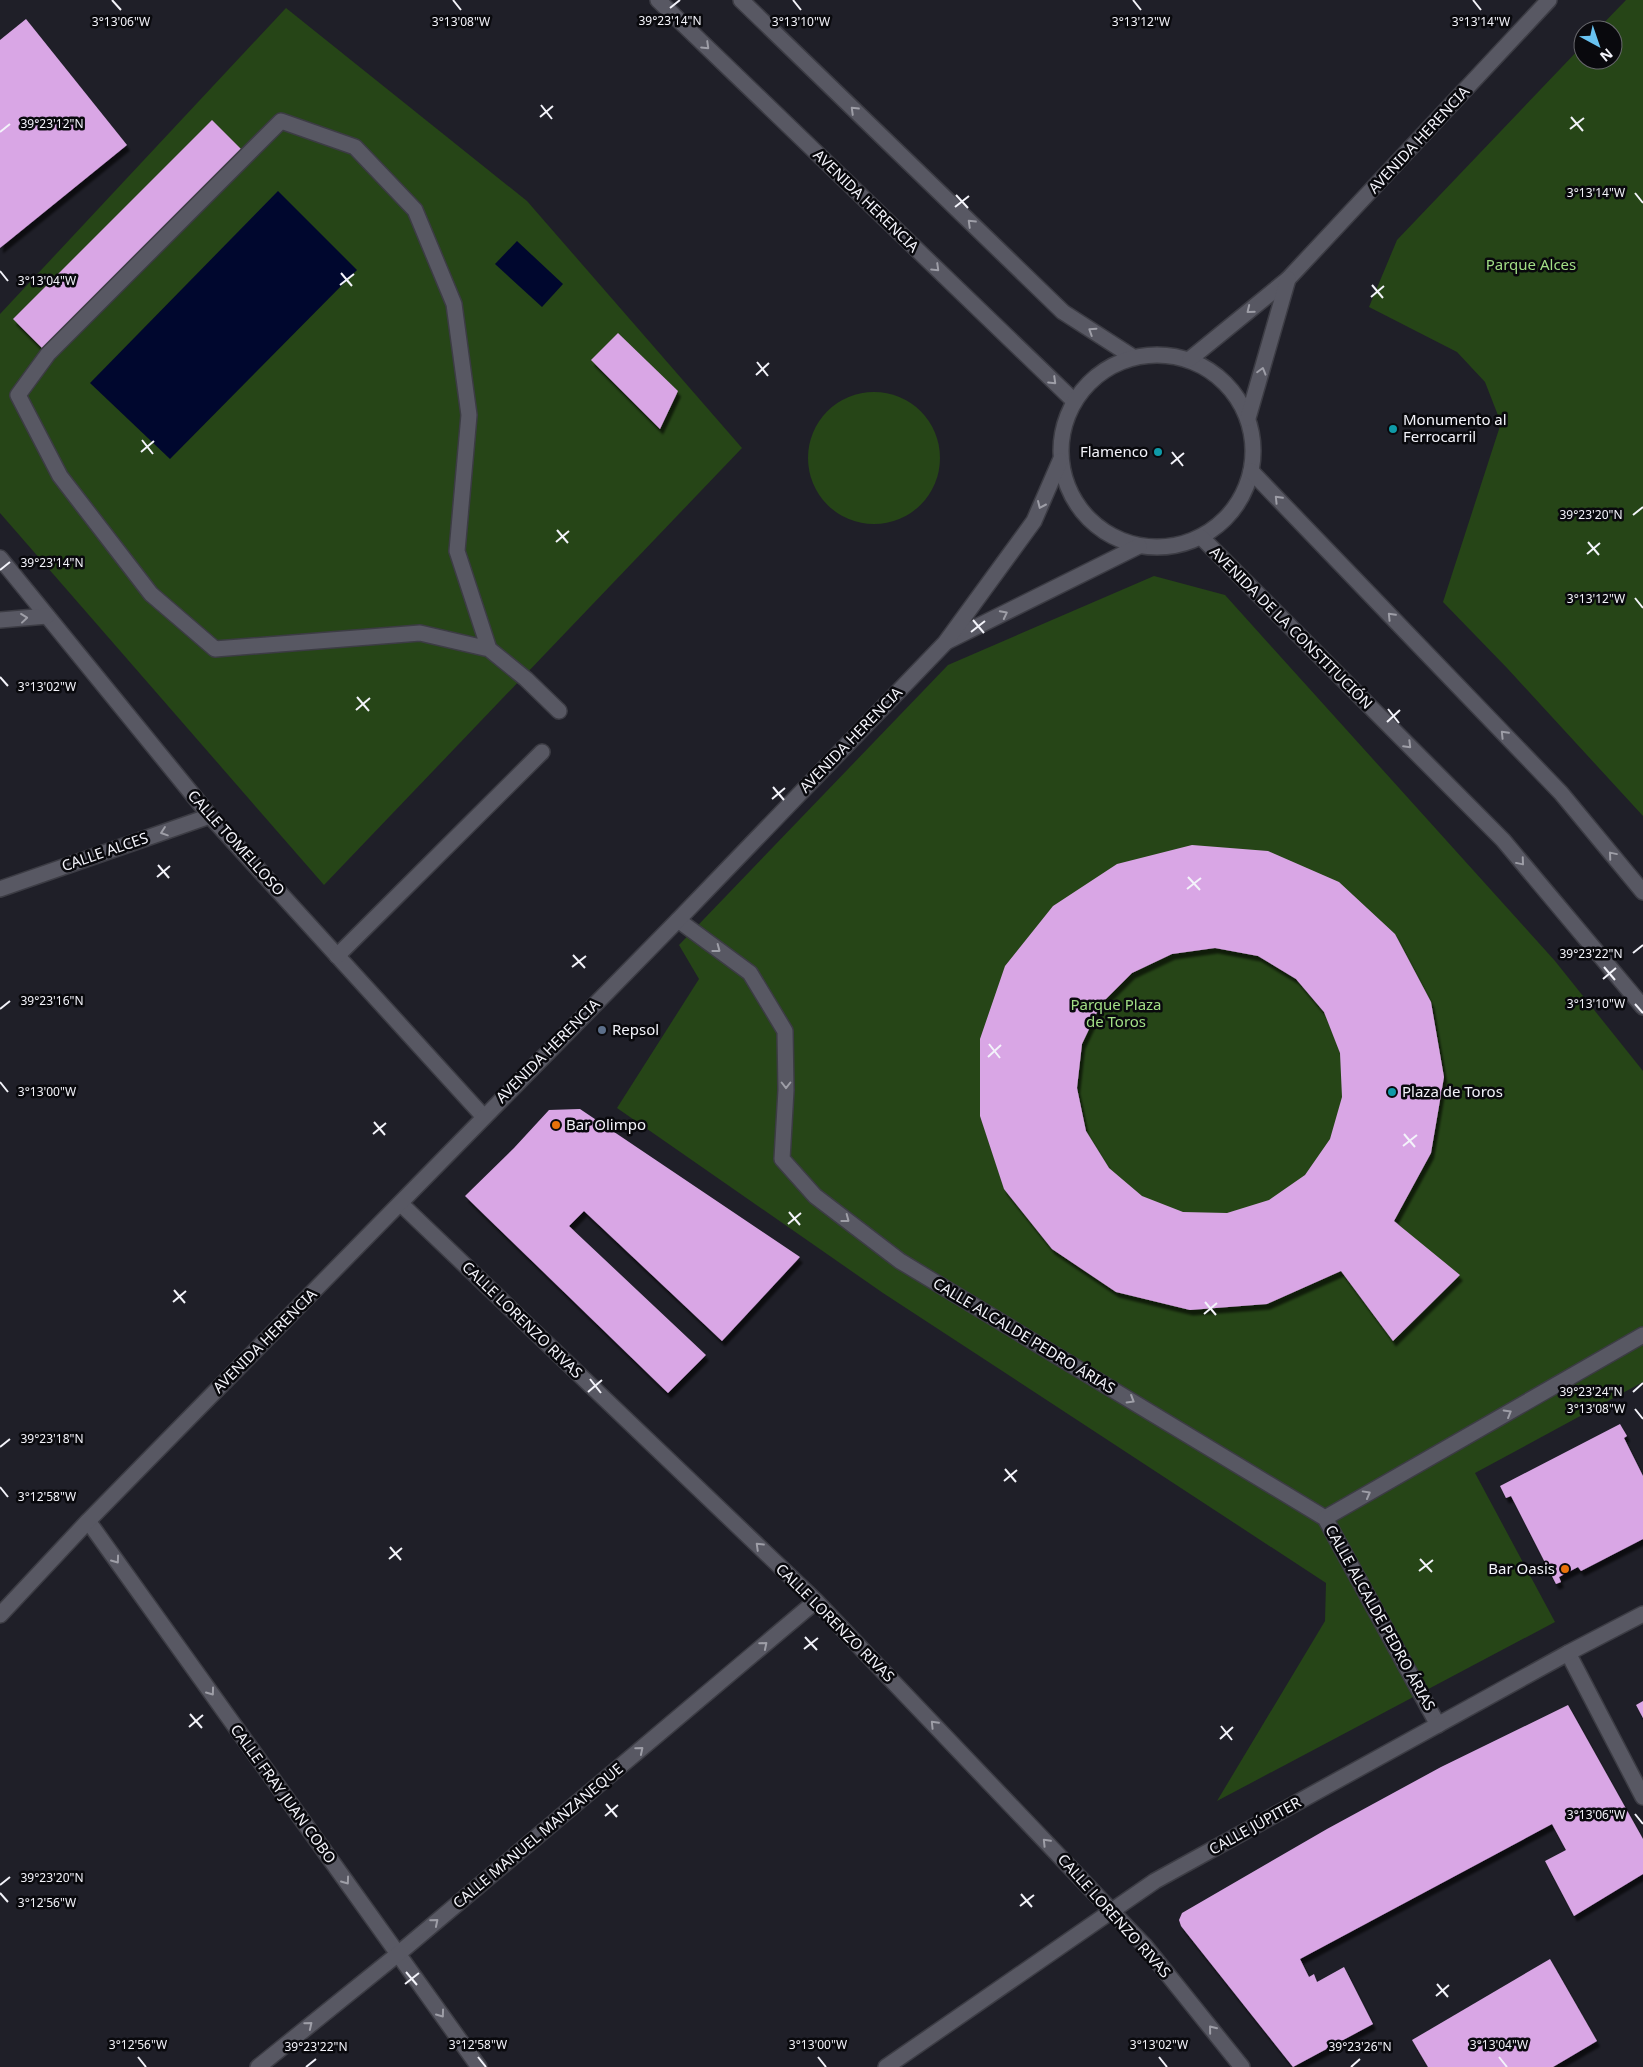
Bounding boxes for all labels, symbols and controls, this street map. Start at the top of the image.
text: 39°23'14"N [638,12,702,29]
text: 3°13'06"W [92,13,150,30]
text: 3°13'08"W [432,13,490,30]
text: 3°13'10"W [772,13,830,30]
text: 3°13'12"W [1112,13,1170,30]
text: 3°13'14"W [1452,13,1510,30]
north arrow [1573,20,1623,70]
one-way arrow [700,40,709,49]
text: N [1596,44,1617,66]
street label: AVENIDA HERENCIA [1363,81,1473,197]
one-way arrow [851,107,860,116]
text: 39°23'12"N [20,115,84,132]
street label: AVENIDA HERENCIA [810,145,924,256]
text: 3°13'14"W [1567,184,1625,201]
one-way arrow [968,220,977,229]
park label: Parque Alces [1486,254,1576,274]
one-way arrow [930,262,939,271]
text: 3°13'04"W [18,272,76,289]
one-way arrow [1247,305,1256,313]
one-way arrow [1088,328,1098,337]
one-way arrow [1256,367,1266,375]
one-way arrow [1047,375,1056,384]
place label: Monumento al Ferrocarril [1403,409,1507,446]
marker: Monumento al Ferrocarril [1387,423,1399,435]
place label: Flamenco [1080,441,1148,461]
marker: Flamenco [1152,446,1164,458]
one-way arrow [1275,496,1284,505]
one-way arrow [1036,500,1047,509]
text: 39°23'20"N [1559,506,1623,523]
street label: AVENIDA DE LA CONSTITUCIÓN [1206,542,1377,713]
text: 39°23'14"N [20,554,84,571]
text: 3°13'12"W [1567,590,1625,607]
one-way arrow [999,609,1008,620]
one-way arrow [20,613,28,624]
one-way arrow [1388,613,1397,622]
text: 3°13'02"W [18,678,76,695]
street label: AVENIDA HERENCIA [795,682,906,796]
one-way arrow [1501,730,1510,739]
one-way arrow [1402,739,1411,748]
street label: CALLE TOMELLOSO [184,785,290,899]
one-way arrow [160,826,168,836]
street label: CALLE ALCES [59,827,151,875]
one-way arrow [1608,851,1617,860]
one-way arrow [1516,856,1524,865]
one-way arrow [711,943,721,952]
text: 39°23'22"N [1559,945,1623,962]
text: 39°23'16"N [20,992,84,1009]
street label: AVENIDA HERENCIA [491,994,604,1107]
park label: Parque Plaza de Toros [1070,994,1162,1031]
text: 3°13'10"W [1567,995,1625,1012]
place label: Repsol [612,1019,659,1039]
marker: Repsol [596,1024,608,1036]
place label: Plaza de Toros [1402,1081,1503,1101]
one-way arrow [781,1082,791,1089]
text: 3°13'00"W [18,1083,76,1100]
marker: Plaza de Toros [1386,1086,1398,1098]
place label: Bar Olimpo [566,1114,646,1134]
marker: Bar Olimpo [550,1119,562,1131]
one-way arrow [840,1214,849,1222]
street label: CALLE LORENZO RIVAS [458,1256,587,1382]
street label: CALLE ALCALDE PEDRO ÁRIAS [930,1273,1119,1398]
street label: AVENIDA HERENCIA [208,1284,321,1397]
text: 39°23'24"N [1559,1383,1623,1400]
one-way arrow [1125,1394,1134,1404]
text: 3°13'08"W [1567,1400,1625,1417]
one-way arrow [1503,1410,1512,1420]
text: 39°23'18"N [20,1430,84,1447]
text: 3°12'58"W [18,1488,76,1505]
one-way arrow [1362,1490,1371,1500]
street label: CALLE ALCALDE PEDRO ÁRIAS [1321,1521,1440,1714]
one-way arrow [755,1543,764,1552]
one-way arrow [110,1554,119,1564]
place label: Bar Oasis [1488,1558,1555,1578]
street label: CALLE LORENZO RIVAS [772,1559,899,1686]
marker: Bar Oasis [1559,1563,1571,1575]
one-way arrow [758,1642,767,1651]
one-way arrow [205,1687,214,1696]
street label: CALLE FRAY JUAN COBO [227,1720,341,1867]
one-way arrow [931,1721,940,1730]
one-way arrow [634,1747,643,1756]
street label: CALLE MANUEL MANZANEQUE [448,1758,627,1912]
street label: CALLE JÚPITER [1205,1791,1305,1859]
text: 3°13'06"W [1567,1806,1625,1823]
one-way arrow [1043,1839,1052,1848]
street label: CALLE LORENZO RIVAS [1054,1849,1176,1981]
text: 39°23'20"N [20,1869,84,1886]
one-way arrow [340,1876,349,1885]
text: 3°12'56"W [18,1894,76,1911]
one-way arrow [430,1919,439,1928]
one-way arrow [435,2008,444,2017]
one-way arrow [304,2022,313,2031]
one-way arrow [1209,2026,1217,2035]
text: 3°12'56"W [109,2036,167,2053]
text: 3°12'58"W [449,2036,507,2053]
text: 3°13'00"W [789,2036,847,2053]
text: 3°13'02"W [1130,2036,1188,2053]
text: 3°13'04"W [1470,2036,1528,2053]
text: 39°23'22"N [284,2038,348,2055]
text: 39°23'26"N [1328,2038,1392,2055]

